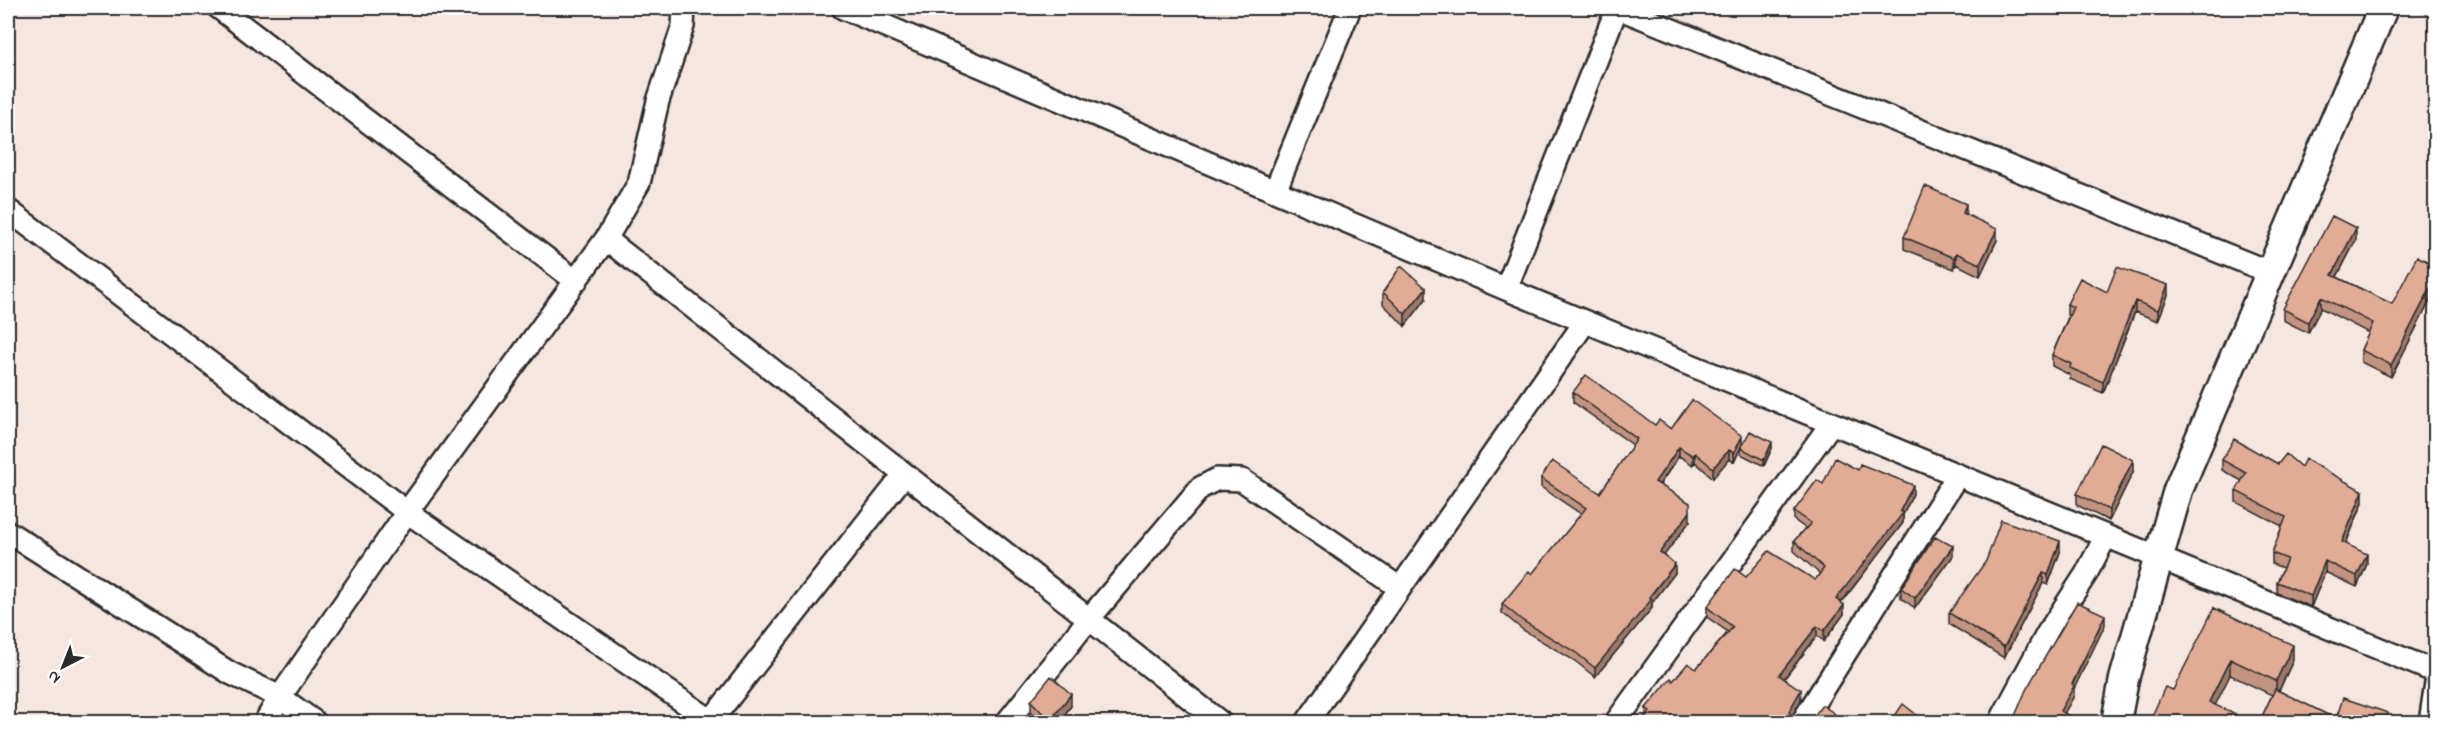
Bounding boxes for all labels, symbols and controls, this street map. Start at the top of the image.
north arrow [33,637,93,697]
text: N [42,664,66,689]

